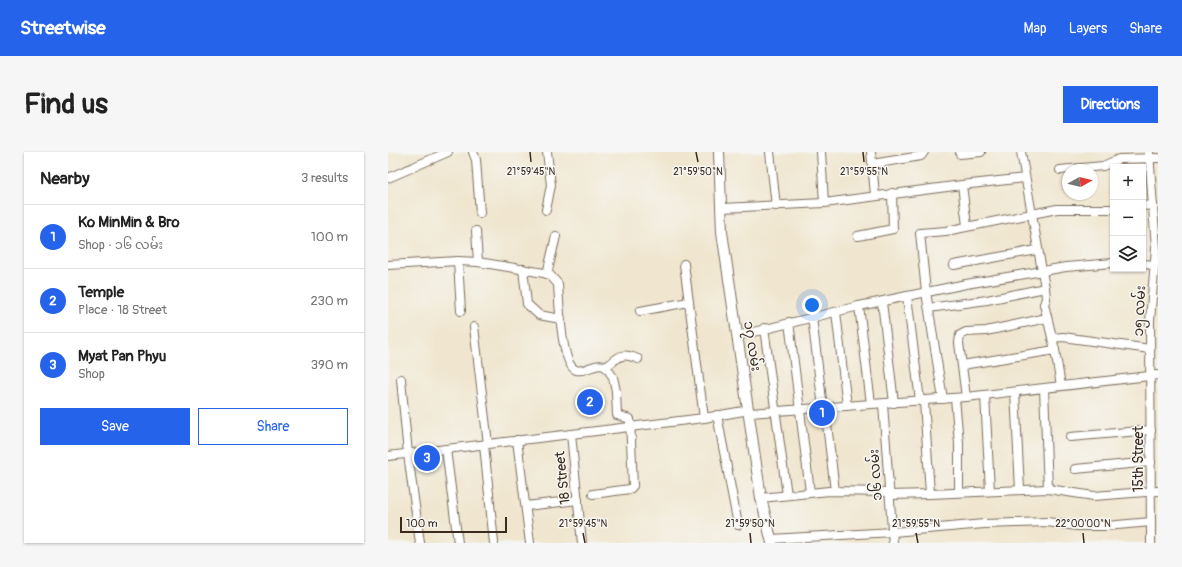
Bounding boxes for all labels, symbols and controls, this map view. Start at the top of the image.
text: Streetwise [20,16,106,40]
text: Map [1024,20,1047,37]
text: Layers [1069,20,1107,37]
text: Share [1129,20,1162,37]
button: Directions [1063,86,1158,123]
text: Find us [24,87,108,122]
north arrow [1062,164,1098,200]
map controls [1110,164,1146,272]
button: + [1110,164,1146,200]
text: 21°59'45"N [507,166,555,178]
text: 21°59'50"N [673,166,723,178]
text: 21°59'55"N [840,166,888,178]
text: Nearby [40,168,89,189]
text: 3 results [301,170,348,186]
button: − [1110,200,1146,236]
text: Ko MinMin & Bro [78,213,179,232]
text: 1 [50,229,56,245]
text: 100 m [311,229,348,245]
button: layers [1110,236,1146,272]
text: Shop · ၁၆ လမ်း [78,237,163,253]
text: Temple [78,283,124,302]
street label: ၁၅ လမ်း [1128,285,1152,337]
text: 2 [49,293,57,309]
text: 230 m [311,293,348,309]
your location [802,295,822,315]
text: Place · 18 Street [78,302,167,318]
street label: ၁၇ လမ်း [737,319,767,373]
text: Myat Pan Phyu [78,347,166,366]
text: 3 [49,357,57,373]
text: 390 m [311,357,348,373]
text: Shop [78,366,105,382]
pin: 2 [577,387,603,417]
pin: 1 [809,398,835,428]
button: Save [40,408,190,445]
button: Share [198,408,348,445]
street label: 15th Street [1130,426,1147,492]
pin: 3 [414,443,440,473]
street label: ၁၆ လမ်း [863,448,886,502]
street label: 18 Street [551,450,574,505]
scale bar [400,515,507,534]
text: 100 m [406,517,437,530]
text: 21°59'45"N [559,518,607,530]
text: 21°59'50"N [725,518,775,530]
text: 21°59'55"N [892,518,940,530]
text: 22°00'00"N [1055,518,1111,530]

